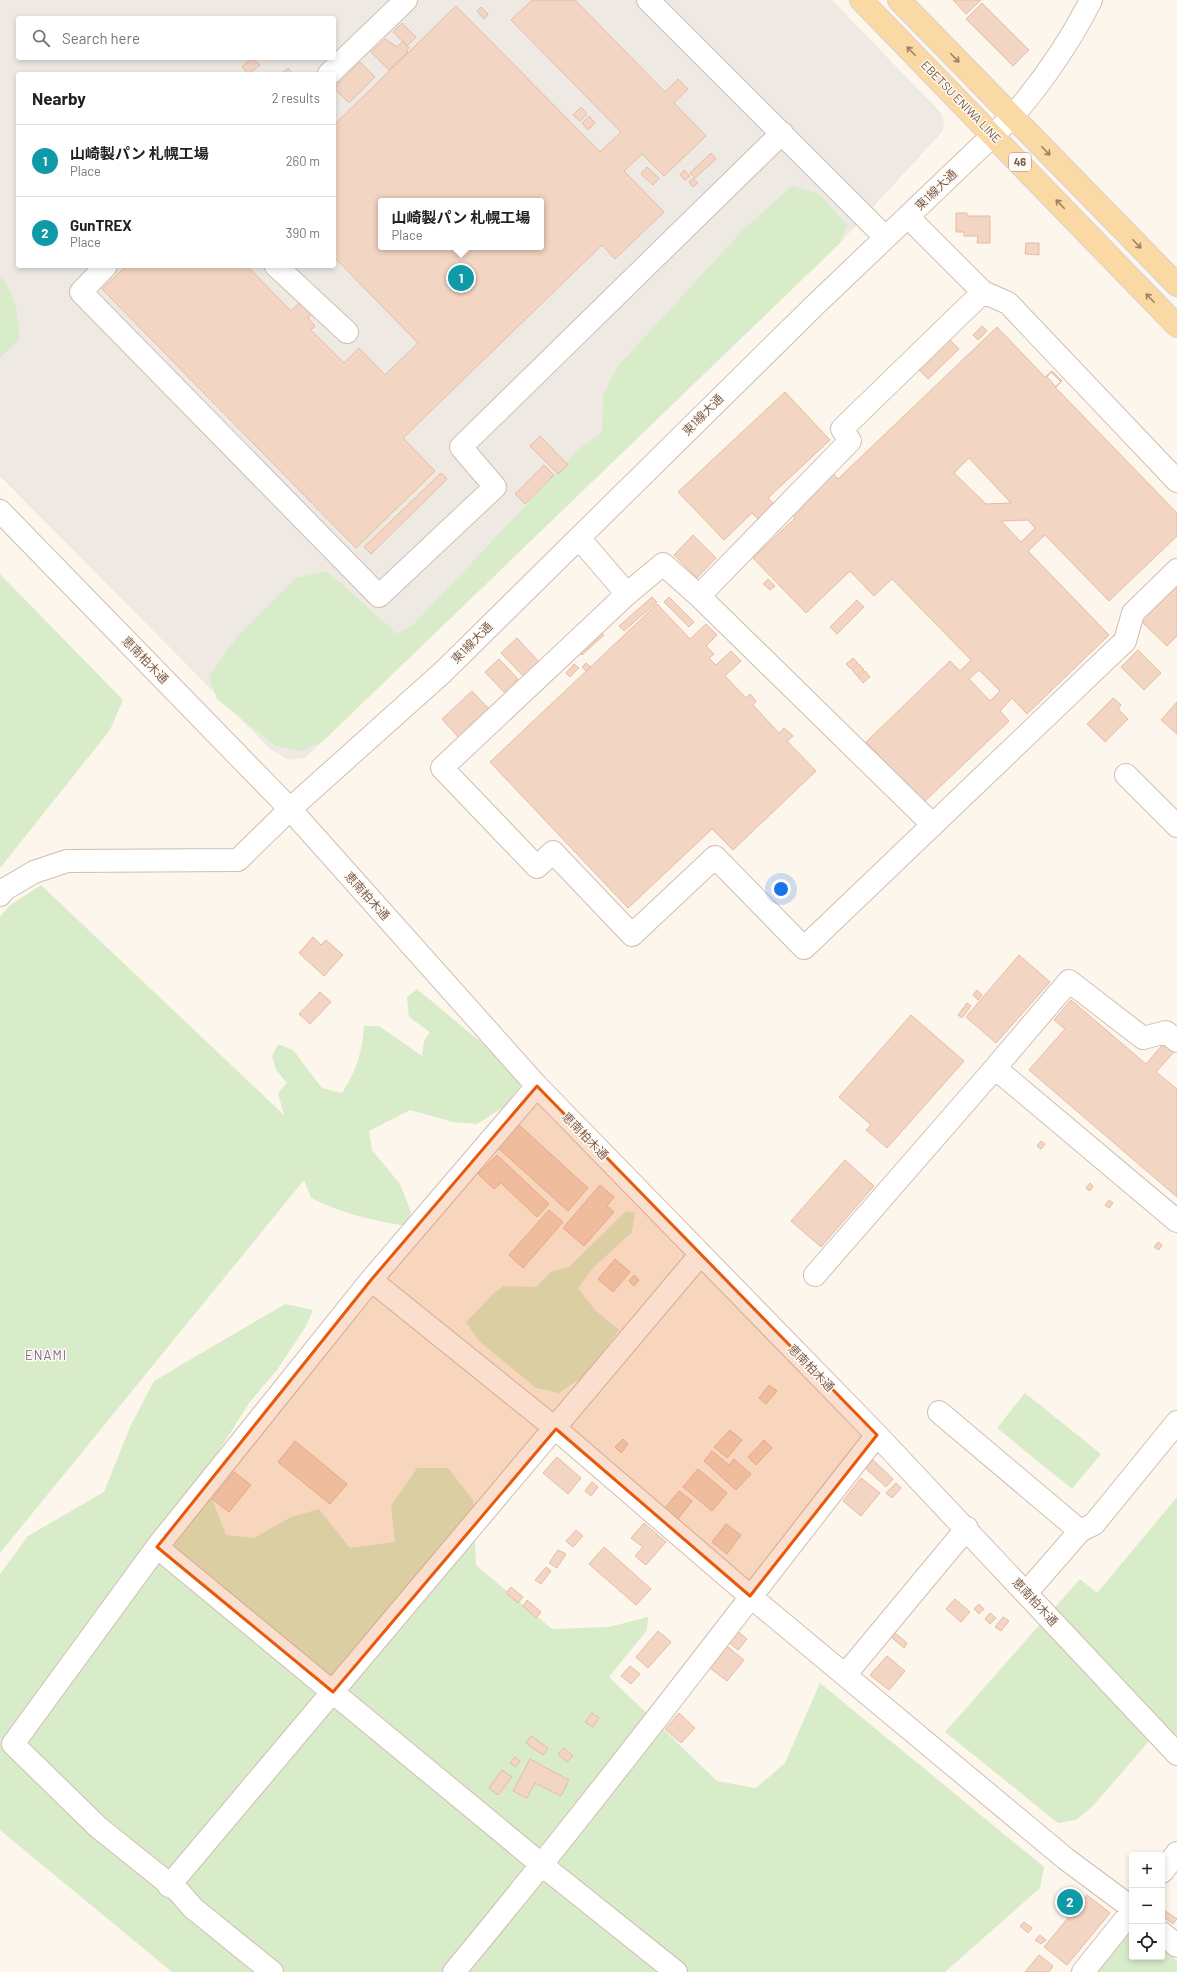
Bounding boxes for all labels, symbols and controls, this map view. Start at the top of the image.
search box [16,16,336,60]
icon: search [30,27,52,49]
text: Search here [62,29,140,47]
one-way arrow [906,46,916,56]
one-way arrow [951,53,960,63]
street label: EBETSU ENIWA LINE [919,57,1005,145]
text: Nearby [32,88,86,108]
text: 2 results [272,90,320,106]
text: 山崎製パン 札幌工場 [70,144,209,162]
one-way arrow [1041,146,1051,156]
text: 1 [43,153,47,169]
text: 260 m [286,153,320,169]
road number: 46 [1009,153,1031,171]
text: Place [70,163,101,179]
street label: 東1線大通 [912,166,959,212]
popup [378,198,544,250]
one-way arrow [1056,200,1065,210]
text: 山崎製パン 札幌工場 [392,208,530,226]
text: GunTREX [70,216,132,234]
text: 2 [41,225,49,241]
text: 390 m [286,225,320,241]
text: Place [392,227,423,243]
text: Place [70,234,101,250]
one-way arrow [1132,239,1142,249]
pin: 1 [448,263,474,293]
one-way arrow [1145,293,1155,303]
street label: 東1線大通 [679,391,726,438]
street label: 東1線大通 [448,619,495,666]
street label: 恵南柏木通 [120,633,172,686]
street label: 恵南柏木通 [342,868,393,922]
your location [771,879,791,899]
street label: 恵南柏木通 [560,1109,612,1162]
street label: 恵南柏木通 [786,1341,838,1394]
district label: ENAMI [25,1347,67,1363]
street label: 恵南柏木通 [1010,1575,1061,1628]
map controls [1129,1852,1165,1960]
button: + [1129,1852,1165,1888]
pin: 2 [1057,1887,1083,1917]
button: − [1129,1888,1165,1924]
button: locate [1129,1924,1165,1960]

